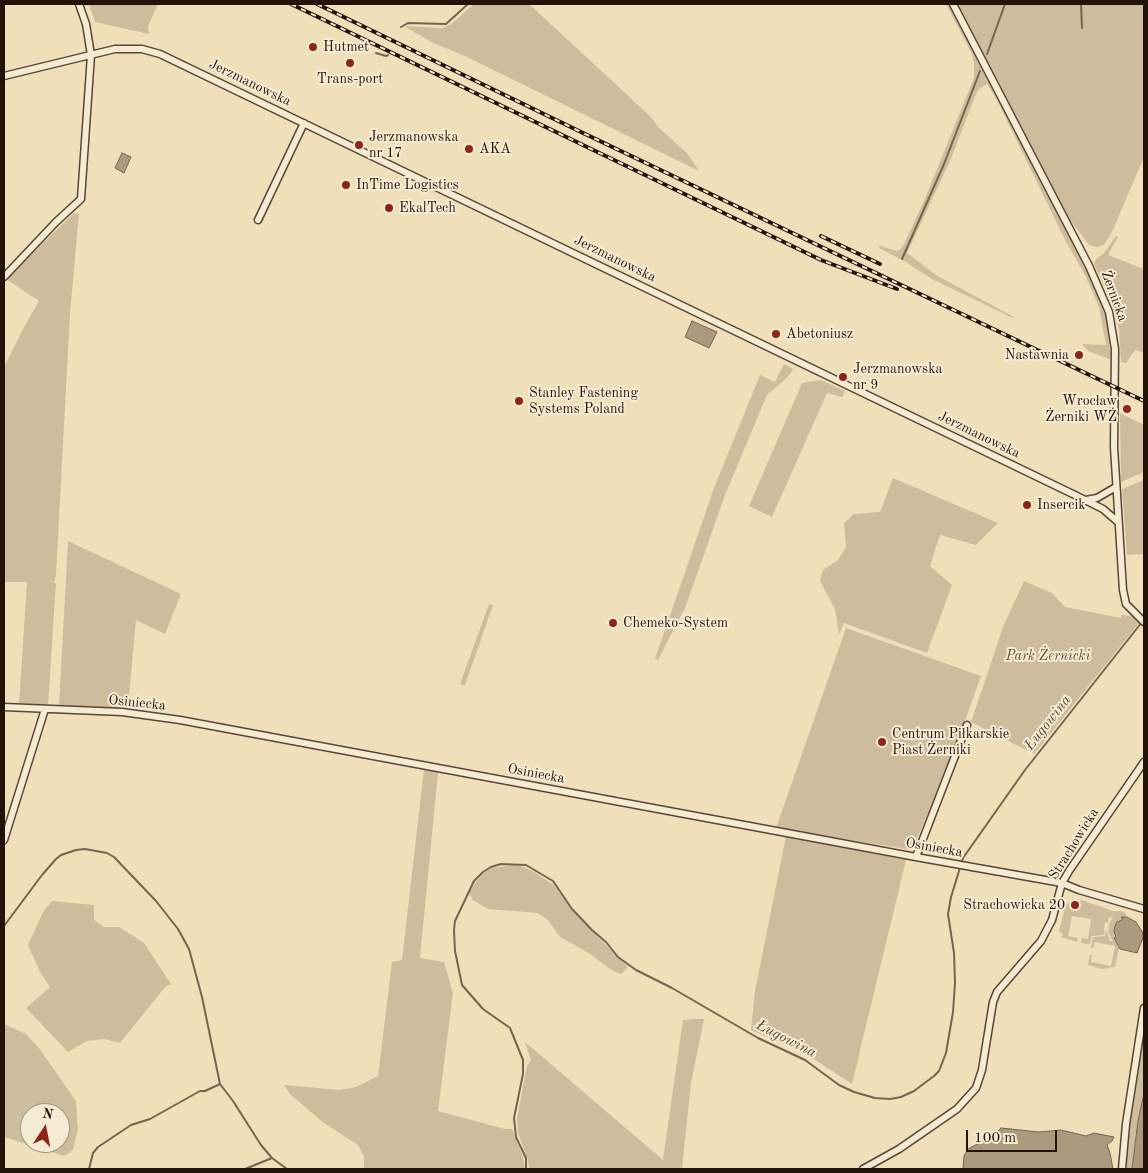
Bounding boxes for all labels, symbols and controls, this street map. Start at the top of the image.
place label: Hutmet [323,39,369,55]
marker: Hutmet [307,41,319,53]
street label: Jerzmanowska [206,56,294,110]
marker: Trans-port [344,57,356,69]
place label: Trans-port [317,71,383,87]
place label: Jerzmanowska nr 17 [369,129,458,162]
marker: Jerzmanowska nr 17 [353,139,365,151]
place label: AKA [479,141,511,157]
marker: AKA [463,143,475,155]
place label: InTime Logistics [356,177,459,193]
marker: InTime Logistics [340,179,352,191]
place label: EkalTech [399,200,456,216]
marker: EkalTech [383,202,395,214]
street label: Jerzmanowska [571,232,659,286]
street label: Żernicka [1097,268,1131,324]
place label: Abetoniusz [786,326,853,342]
marker: Abetoniusz [770,328,782,340]
place label: Nastawnia [1005,347,1069,363]
marker: Nastawnia [1073,349,1085,361]
place label: Jerzmanowska nr 9 [853,361,942,394]
marker: Jerzmanowska nr 9 [837,371,849,383]
place label: Stanley Fastening Systems Poland [529,385,638,418]
place label: Wrocław Żerniki WŻ [1045,393,1117,426]
marker: Stanley Fastening Systems Poland [513,395,525,407]
marker: Wrocław Żerniki WŻ [1121,403,1133,415]
street label: Jerzmanowska [935,408,1023,462]
place label: Insercik [1037,497,1085,513]
marker: Insercik [1021,499,1033,511]
place label: Chemeko-System [623,615,728,631]
marker: Chemeko-System [607,617,619,629]
park label: Park Żernicki [1006,648,1090,664]
street label: Osiniecka [107,692,167,714]
water label: Ługowina [1021,692,1075,754]
place label: Centrum Piłkarskie Piast Żerniki [892,726,1009,759]
marker: Centrum Piłkarskie Piast Żerniki [876,736,888,748]
street label: Osiniecka [506,761,566,787]
street label: Strachowicka [1045,805,1103,883]
street label: Osiniecka [904,835,964,861]
place label: Strachowicka 20 [963,897,1065,913]
marker: Strachowicka 20 [1069,899,1081,911]
water label: Ługowina [753,1016,819,1062]
north arrow [20,1103,70,1153]
text: N [41,1106,54,1122]
scale bar [968,1120,1059,1152]
text: 100 m [974,1131,1016,1146]

